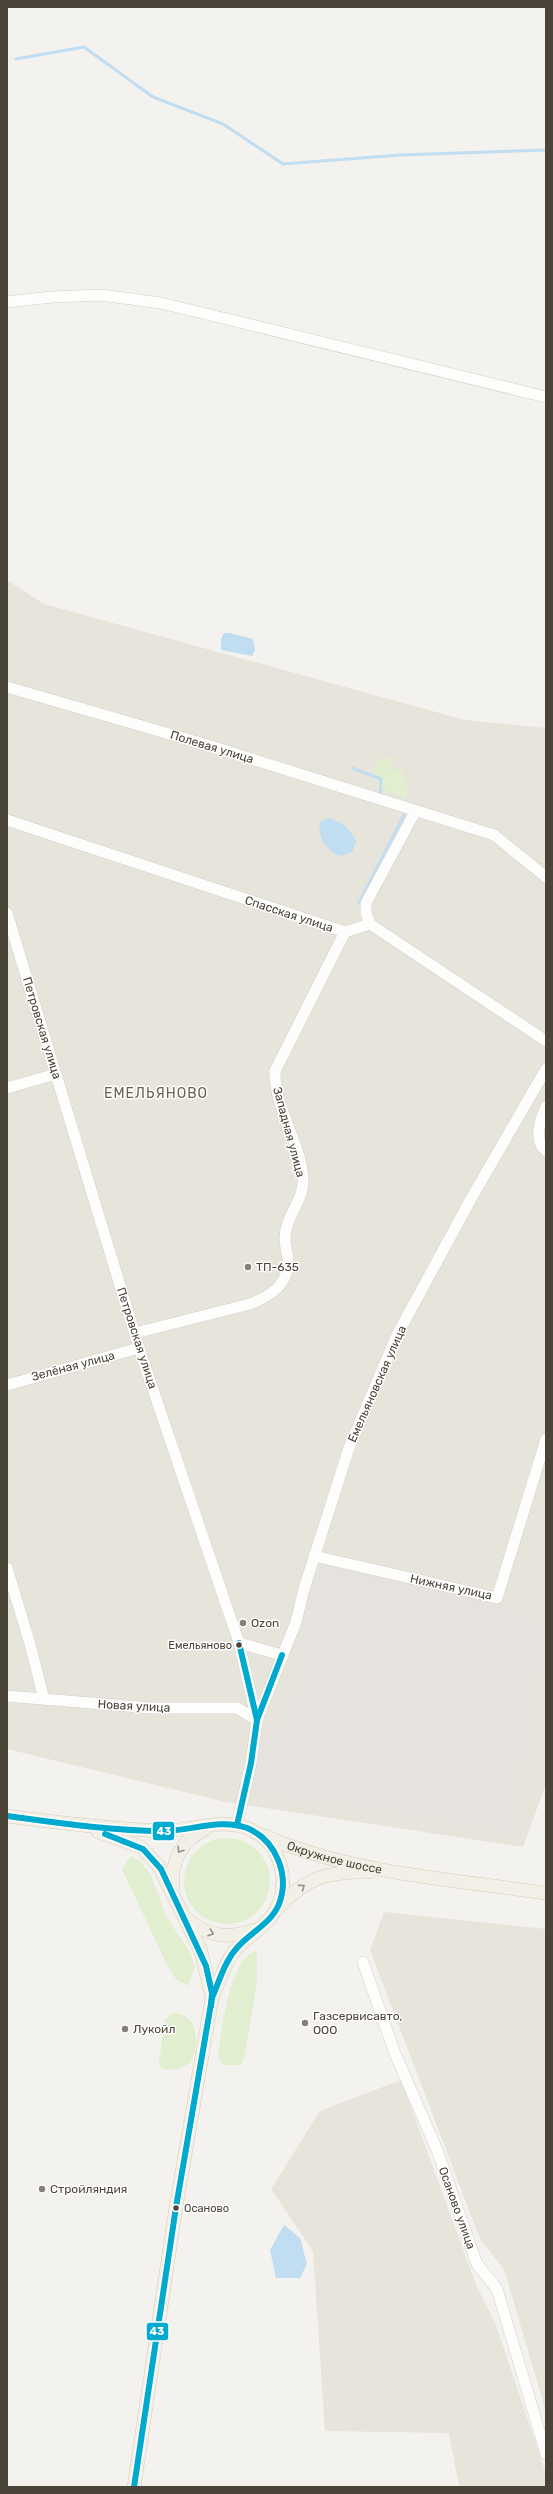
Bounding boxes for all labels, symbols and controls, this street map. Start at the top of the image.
street label: Полевая улица [169,728,255,766]
street label: Спасская улица [243,893,335,935]
street label: Петровская улица [20,975,64,1081]
district label: ЕМЕЛЬЯНОВО [104,1085,208,1102]
street label: Западная улица [270,1085,308,1179]
place label: ТП-635 [256,1260,299,1274]
marker: ТП-635 [243,1262,253,1272]
street label: Петровская улица [114,1285,160,1391]
street label: Емельяновская улица [345,1323,409,1445]
street label: Зелёная улица [30,1348,116,1384]
street label: Нижняя улица [409,1571,493,1603]
place label: Ozon [251,1616,279,1630]
marker: Ozon [238,1618,248,1628]
place label: Емельяново [168,1639,232,1652]
marker: Емельяново [234,1640,244,1650]
street label: Новая улица [97,1697,171,1715]
line badge: 43 [152,1821,175,1841]
text: 43 [157,1825,171,1838]
street label: Окружное шоссе [285,1838,383,1877]
one-way arrow [178,1846,185,1853]
one-way arrow [297,1885,304,1892]
one-way arrow [207,1928,214,1937]
place label: Газсервисавто, ООО [313,2009,402,2037]
marker: Газсервисавто, ООО [300,2018,310,2028]
place label: Лукойл [133,2022,175,2036]
marker: Лукойл [120,2024,130,2034]
street label: Осаново улица [436,2165,478,2251]
place label: Стройляндия [50,2182,127,2196]
marker: Стройляндия [37,2184,47,2194]
place label: Осаново [184,2202,229,2215]
marker: Осаново [171,2203,181,2213]
line badge: 43 [146,2322,169,2341]
text: 43 [150,2325,164,2338]

